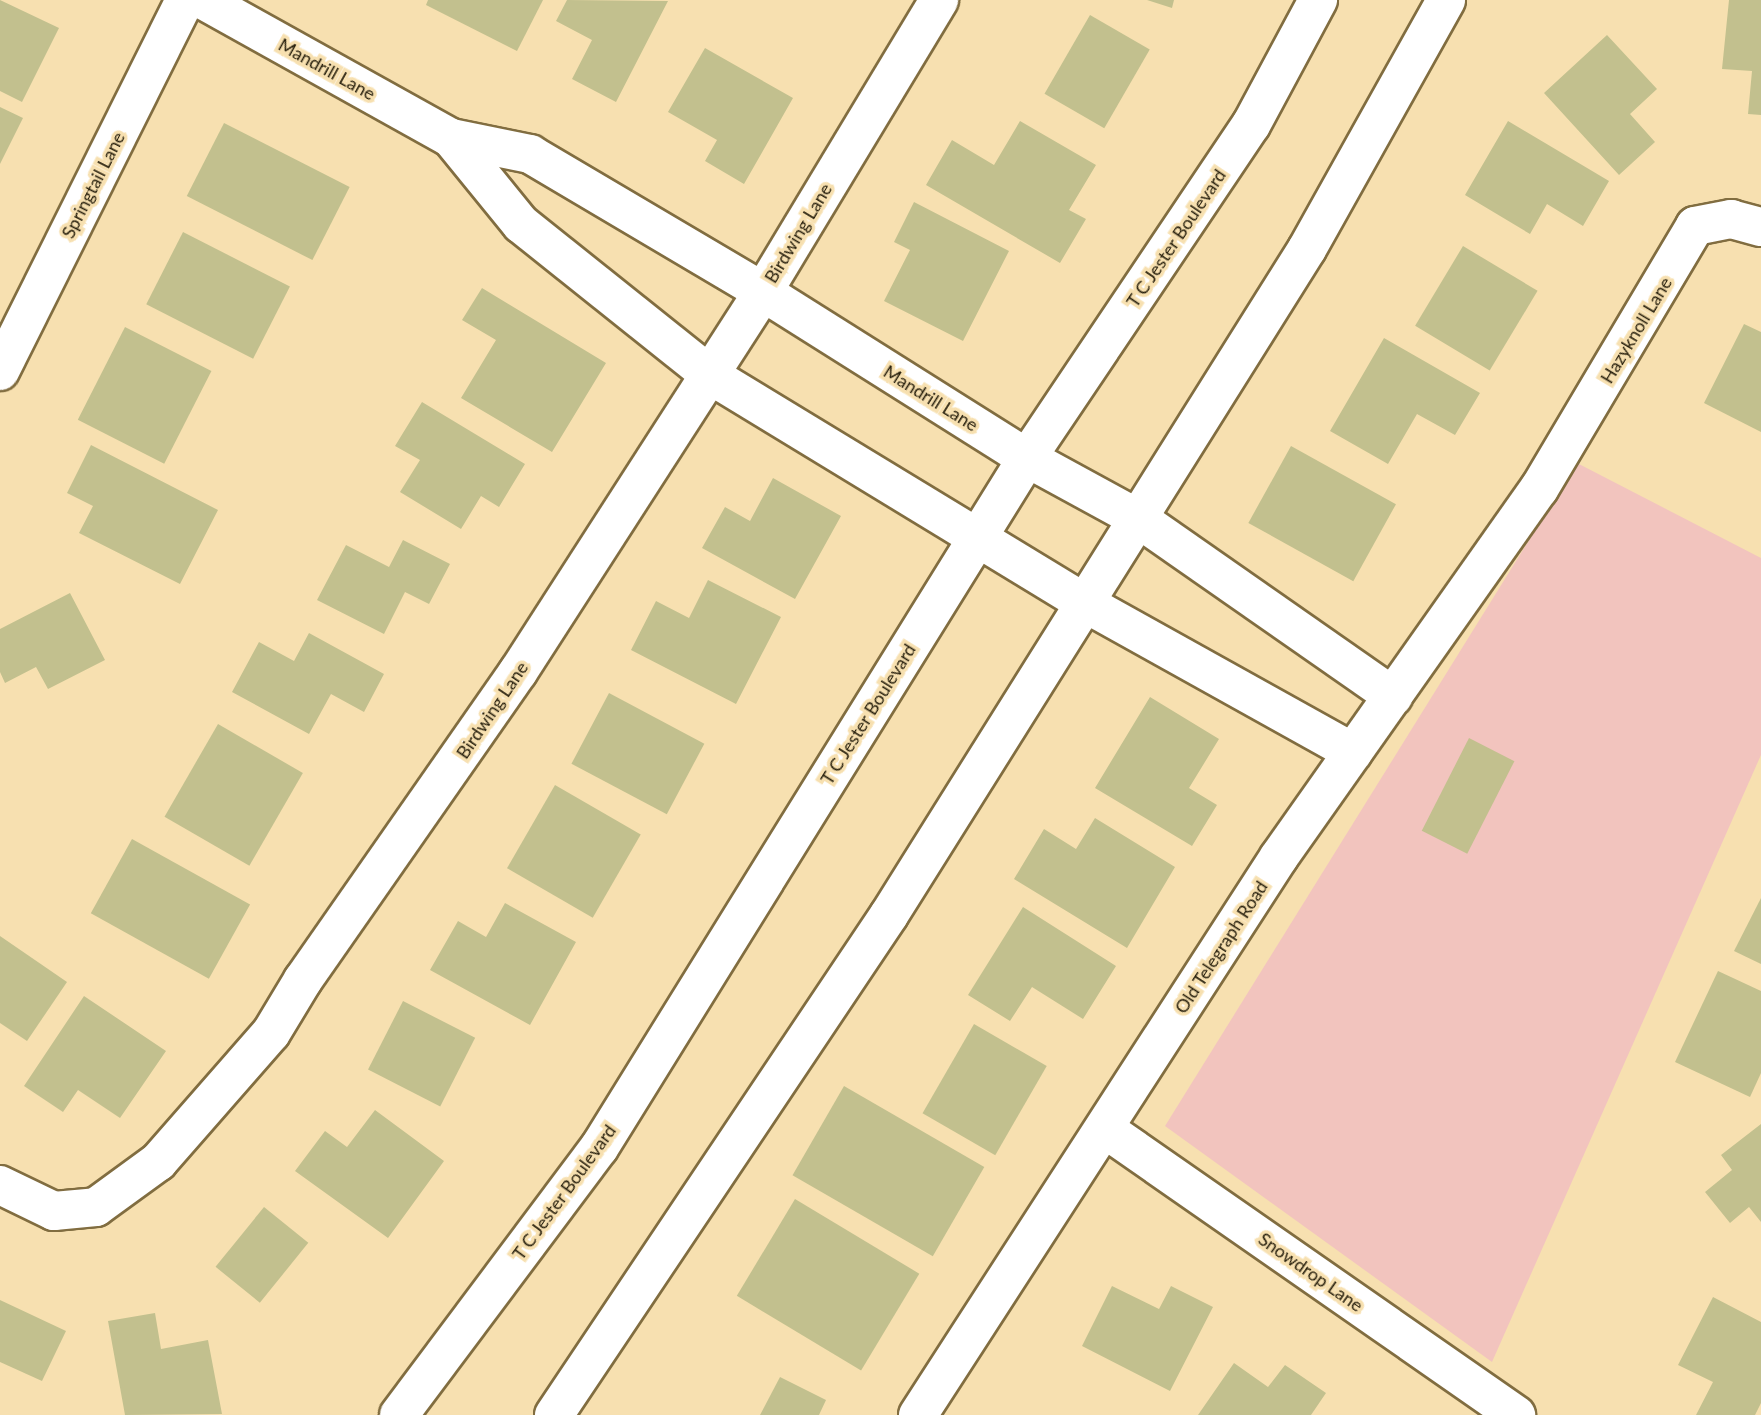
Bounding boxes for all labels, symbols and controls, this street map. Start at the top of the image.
street label: Mandrill Lane [275,34,379,104]
street label: Springtail Lane [57,128,129,242]
street label: T C Jester Boulevard [1121,164,1231,312]
street label: Birdwing Lane [760,179,836,287]
street label: Hazyknoll Lane [1596,273,1676,387]
street label: Mandrill Lane [880,360,982,436]
street label: T C Jester Boulevard [816,639,920,789]
street label: Birdwing Lane [452,657,532,763]
street label: Old Telegraph Road [1170,876,1272,1018]
street label: T C Jester Boulevard [507,1120,621,1264]
street label: Snowdrop Lane [1255,1228,1367,1316]

